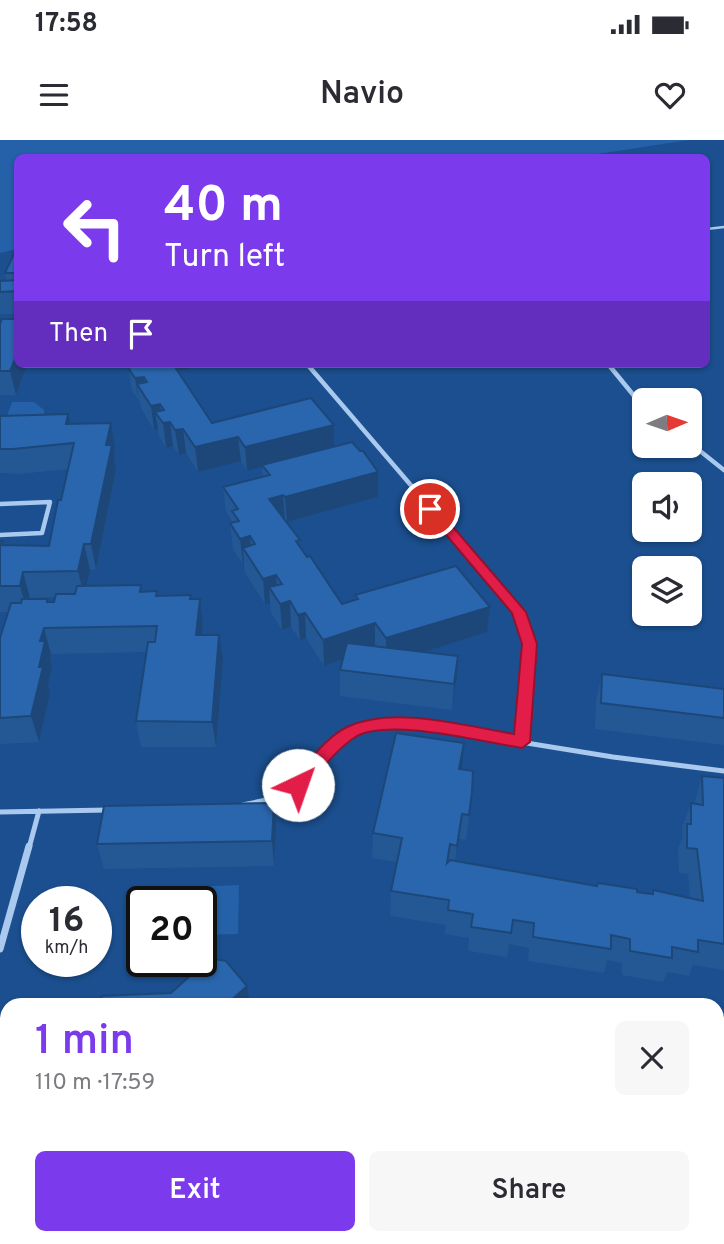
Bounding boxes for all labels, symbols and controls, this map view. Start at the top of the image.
text: 17:58 [35,8,98,41]
text: Navio [320,75,404,115]
icon: menu [35,76,73,114]
icon: heart [651,76,689,114]
text: 40 m [164,177,283,239]
icon: left [49,182,140,273]
text: Turn left [164,238,285,278]
icon: arrive [122,315,160,353]
text: Then [49,318,108,351]
north arrow [632,388,702,458]
map controls [632,388,702,626]
button: sound [632,472,702,542]
pin [400,479,460,539]
icon: arrive [411,490,449,528]
button: layers [632,556,702,626]
position arrow [261,748,335,822]
speed limit sign: 20 [126,886,217,977]
text: 16 [49,900,84,944]
text: km/h [45,937,88,960]
text: 1 min [35,1016,134,1069]
button: close [615,1021,689,1095]
text: 110 m · 17:59 [35,1069,155,1098]
button: Exit [35,1151,355,1231]
button: Share [369,1151,689,1231]

